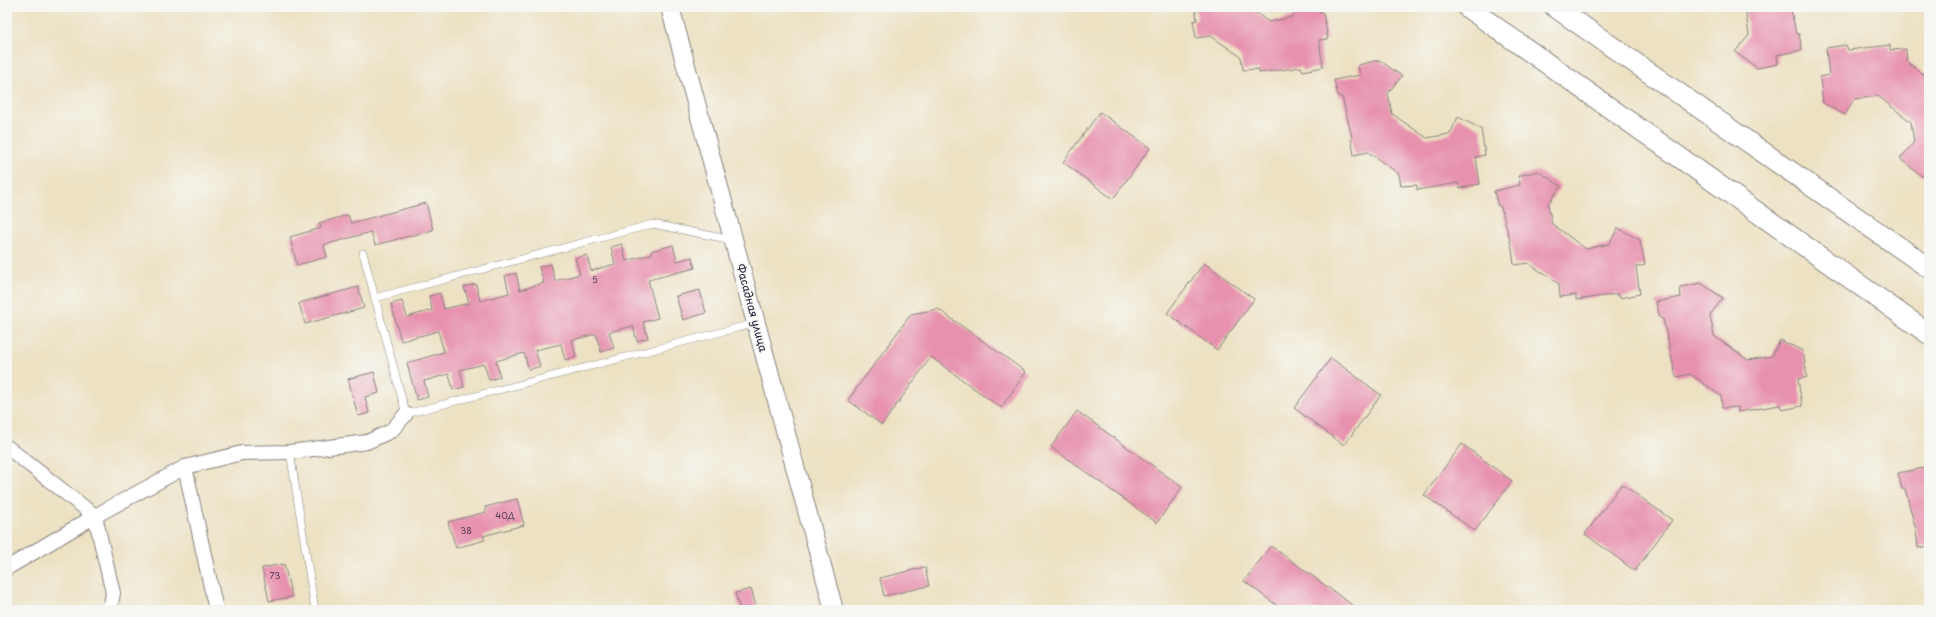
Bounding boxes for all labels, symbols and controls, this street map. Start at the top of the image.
street label: Фасадная улица [733,262,772,354]
house number: 5 [592,272,598,286]
house number: 40Д [495,508,515,522]
house number: 38 [460,523,472,537]
house number: 73 [270,568,280,582]

